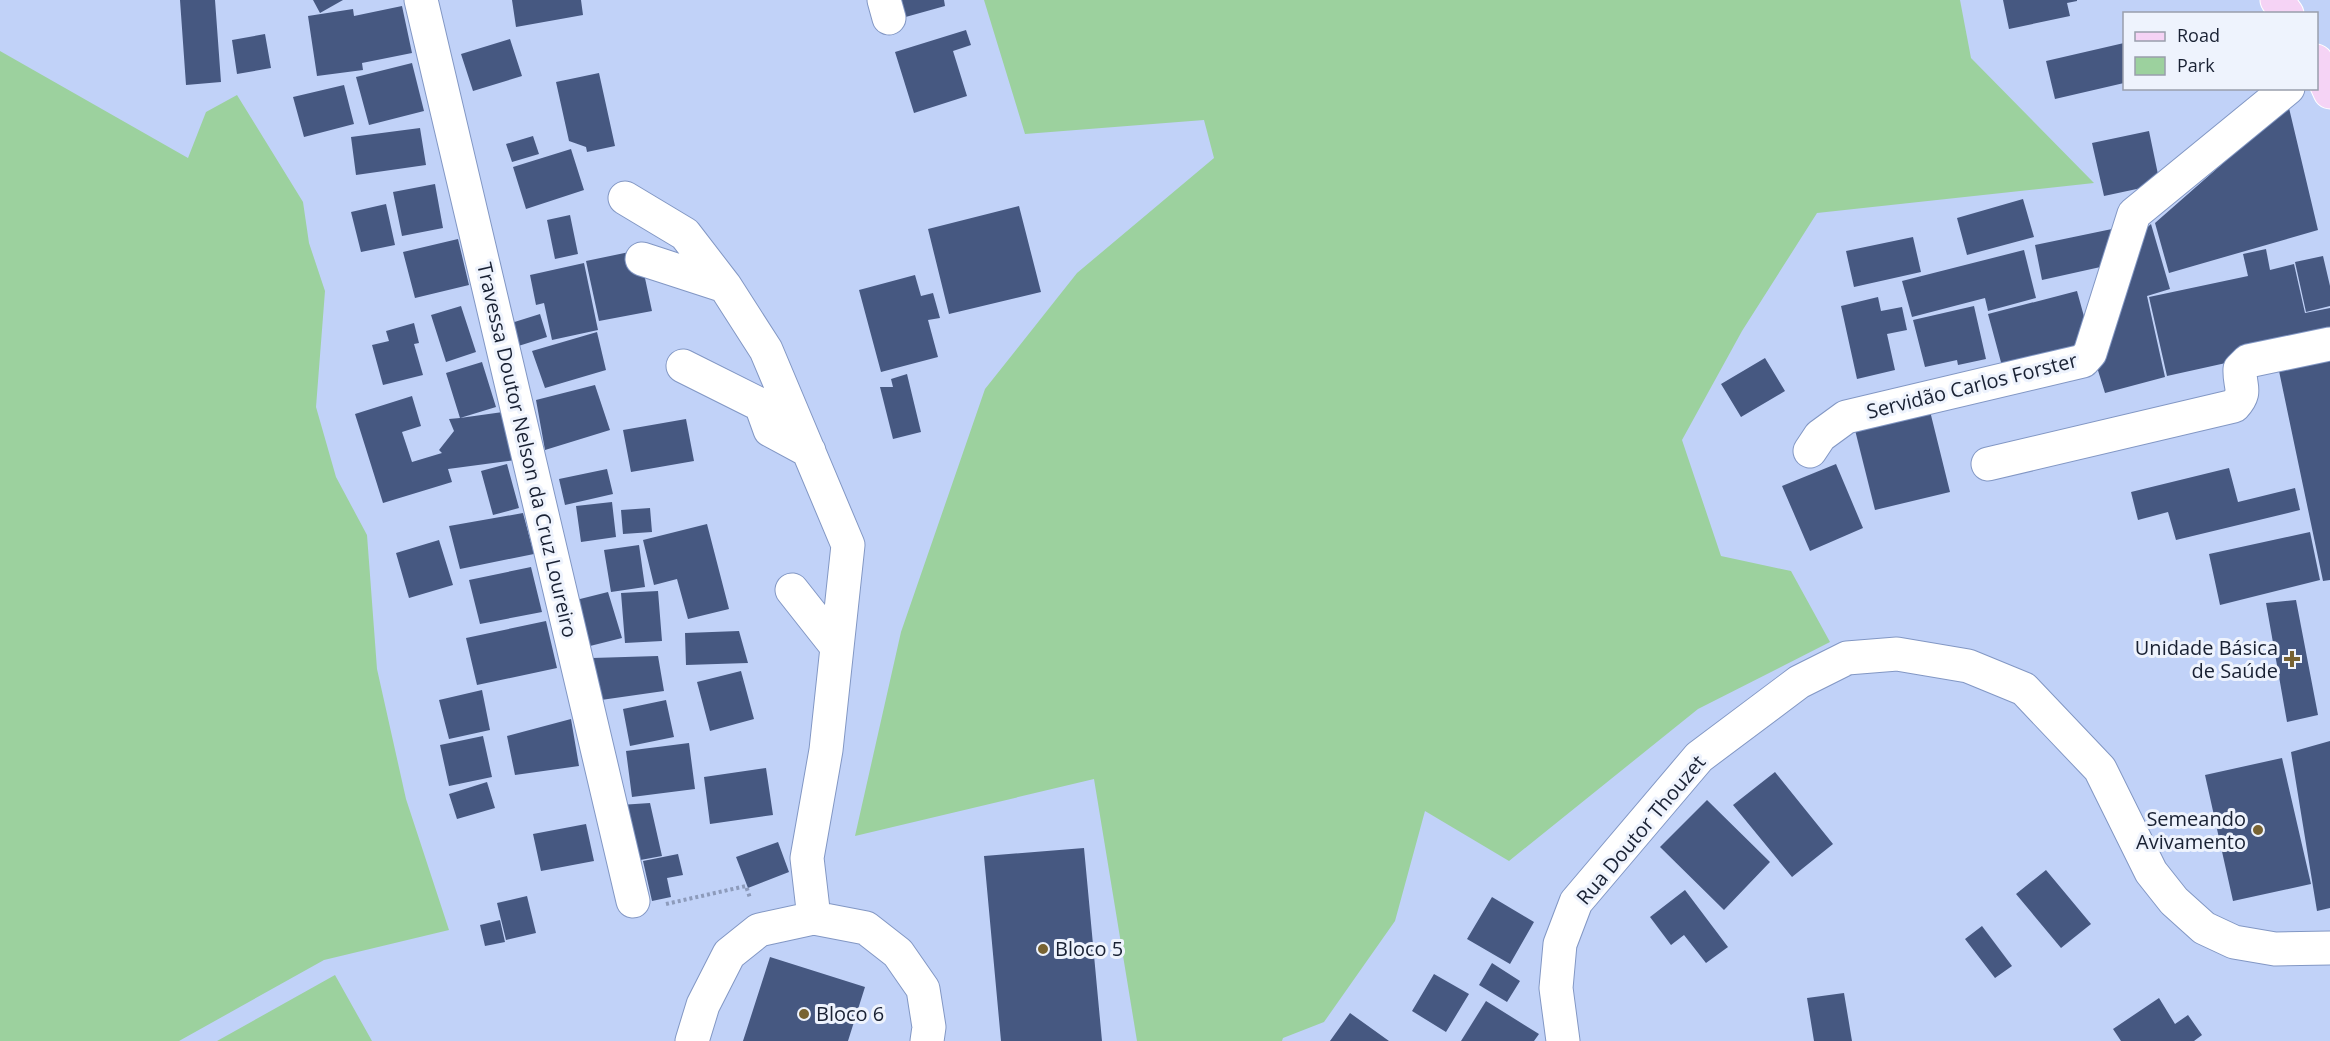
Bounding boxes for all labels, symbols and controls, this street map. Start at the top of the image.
legend [2123,12,2318,90]
text: Road [2177,23,2220,47]
text: Park [2177,53,2215,77]
street label: Travessa Doutor Nelson da Cruz Loureiro [471,260,584,640]
street label: Servidão Carlos Forster [1864,346,2080,425]
place label: Unidade Básica de Saúde [2135,634,2278,684]
marker: Unidade Básica de Saúde [2283,650,2301,668]
street label: Rua Doutor Thouzet [1570,749,1711,910]
place label: Semeando Avivamento [2136,805,2246,855]
marker: Semeando Avivamento [2251,823,2265,837]
place label: Bloco 5 [1055,935,1123,962]
marker: Bloco 5 [1036,942,1050,956]
place label: Bloco 6 [816,1000,884,1027]
marker: Bloco 6 [797,1007,811,1021]

